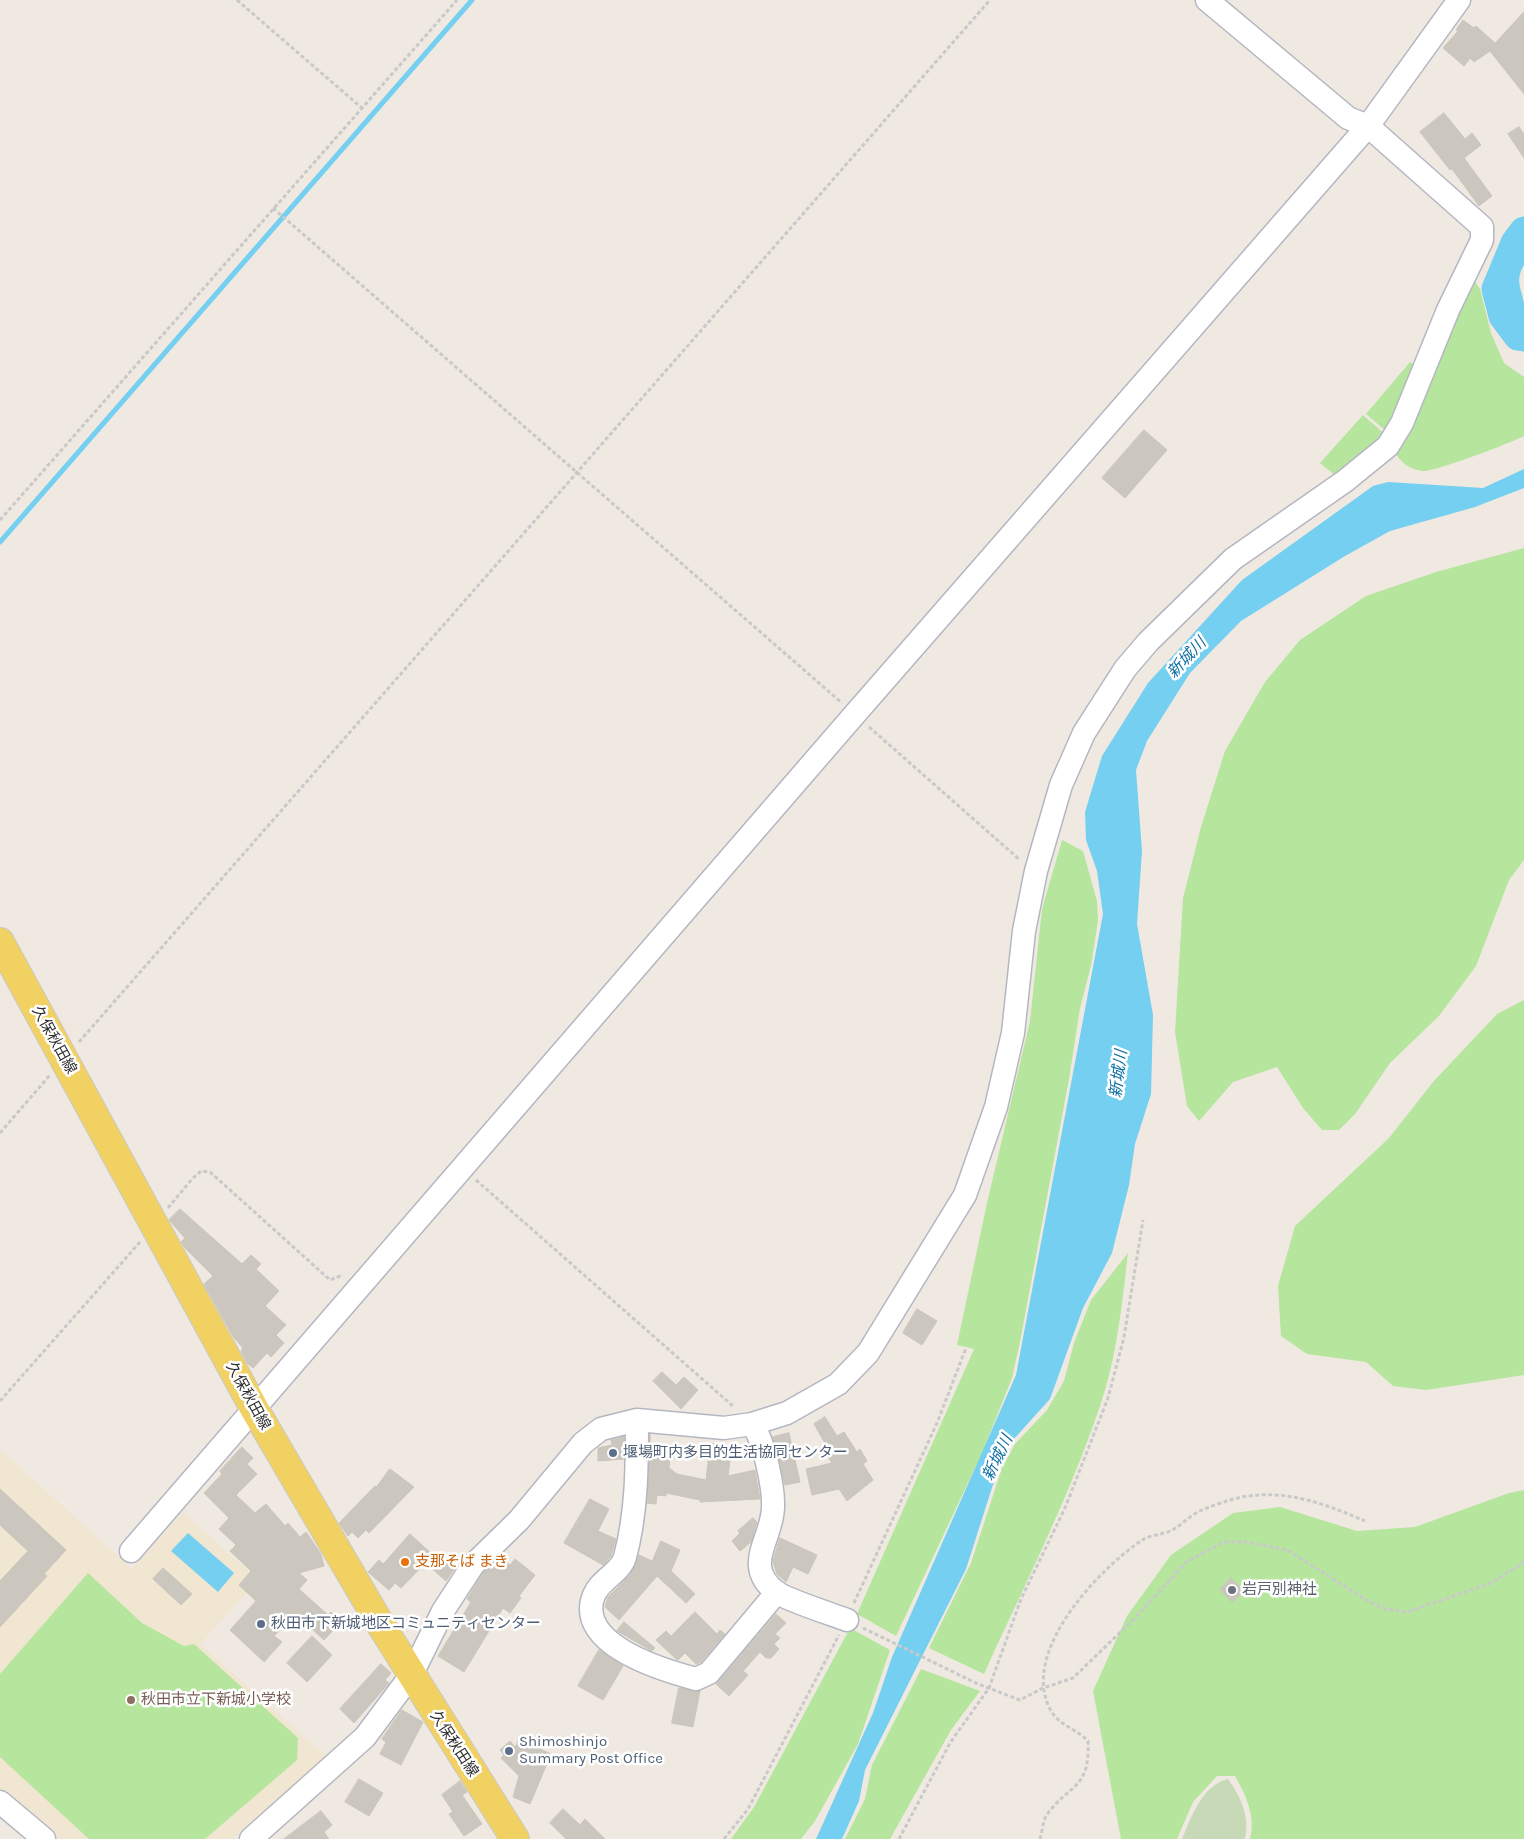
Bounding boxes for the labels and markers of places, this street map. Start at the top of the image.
place label: 堰場町内多目的生活協同センター [623,1444,848,1462]
marker: 堰場町内多目的生活協同センター [607,1447,619,1459]
place label: 支那そば まき [415,1553,509,1571]
marker: 支那そば まき [399,1556,411,1568]
place label: 岩戸別神社 [1242,1581,1317,1599]
marker: 岩戸別神社 [1226,1584,1238,1596]
place label: 秋田市下新城地区コミュニティセンター [271,1615,541,1633]
marker: 秋田市下新城地区コミュニティセンター [255,1618,267,1630]
place label: 秋田市立下新城小学校 [141,1691,291,1709]
marker: 秋田市立下新城小学校 [125,1694,137,1706]
place label: Shimoshinjo Summary Post Office [519,1733,663,1768]
marker: Shimoshinjo Summary Post Office [503,1745,515,1757]

